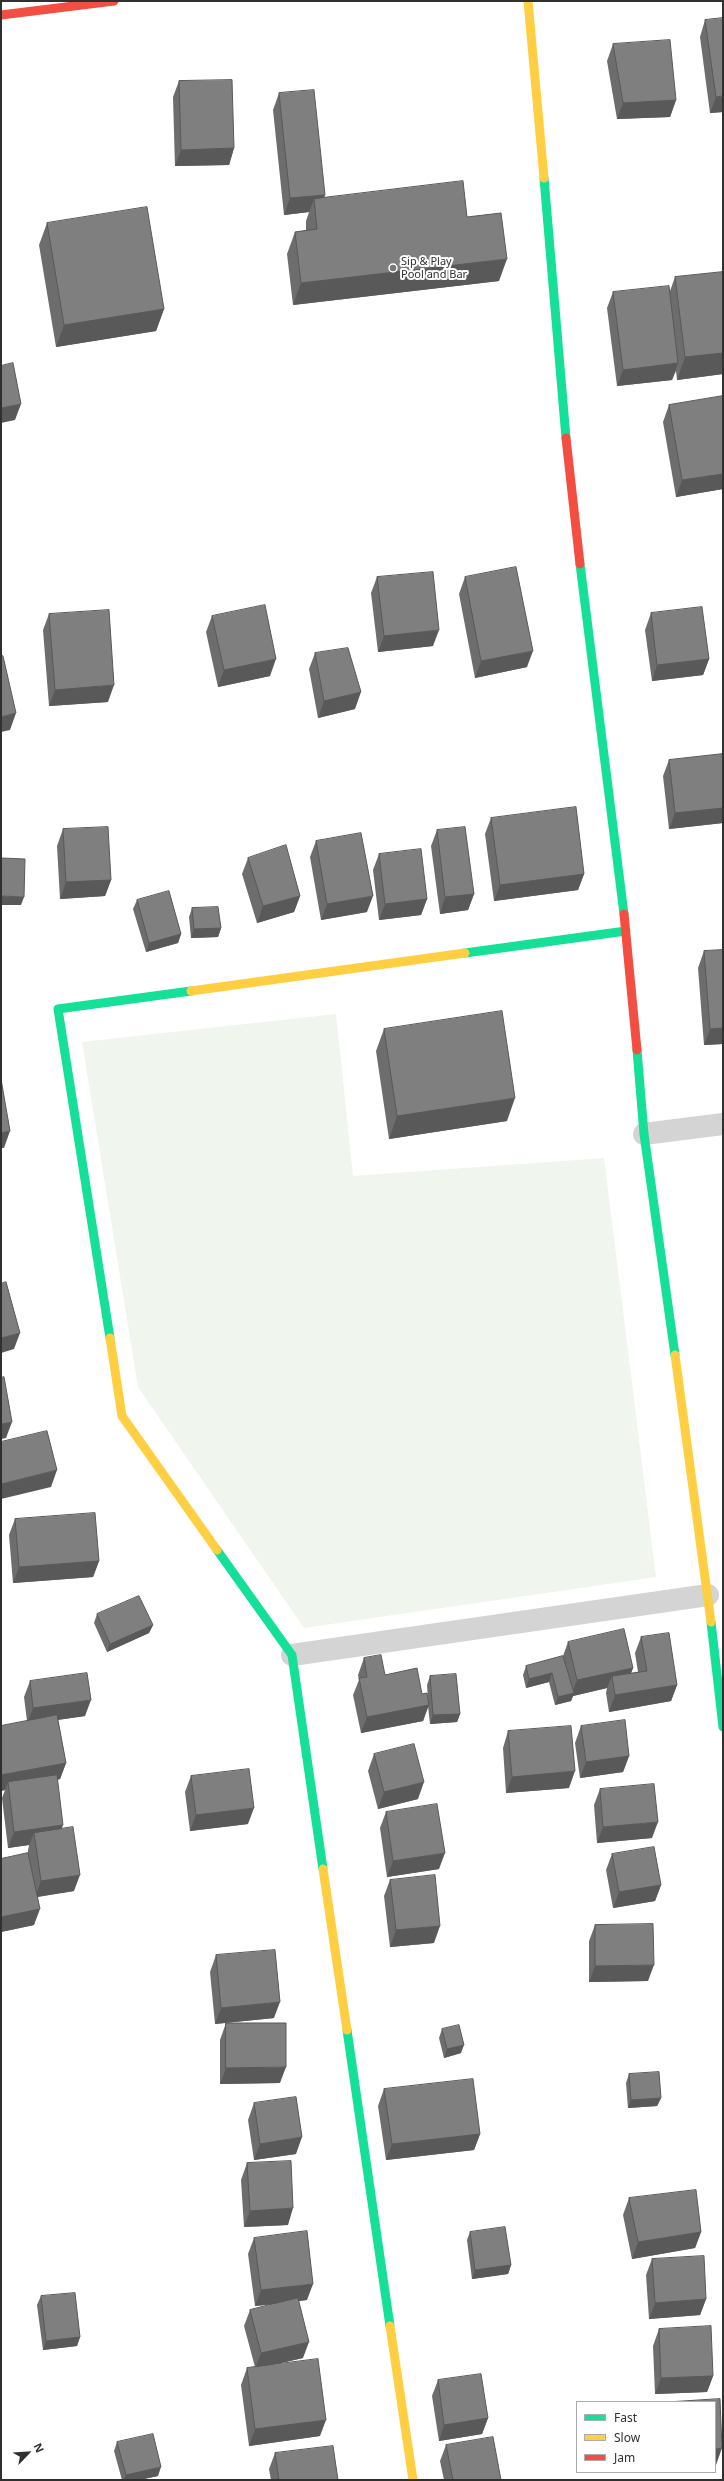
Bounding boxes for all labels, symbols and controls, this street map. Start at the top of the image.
place label: Sip & Play Pool and Bar [401,255,467,281]
marker: Sip & Play Pool and Bar [388,263,398,273]
legend [576,2401,716,2473]
text: Fast [614,2409,637,2426]
text: Slow [614,2429,640,2446]
north arrow [8,2433,48,2473]
text: N [31,2440,48,2455]
text: Jam [614,2449,635,2466]

